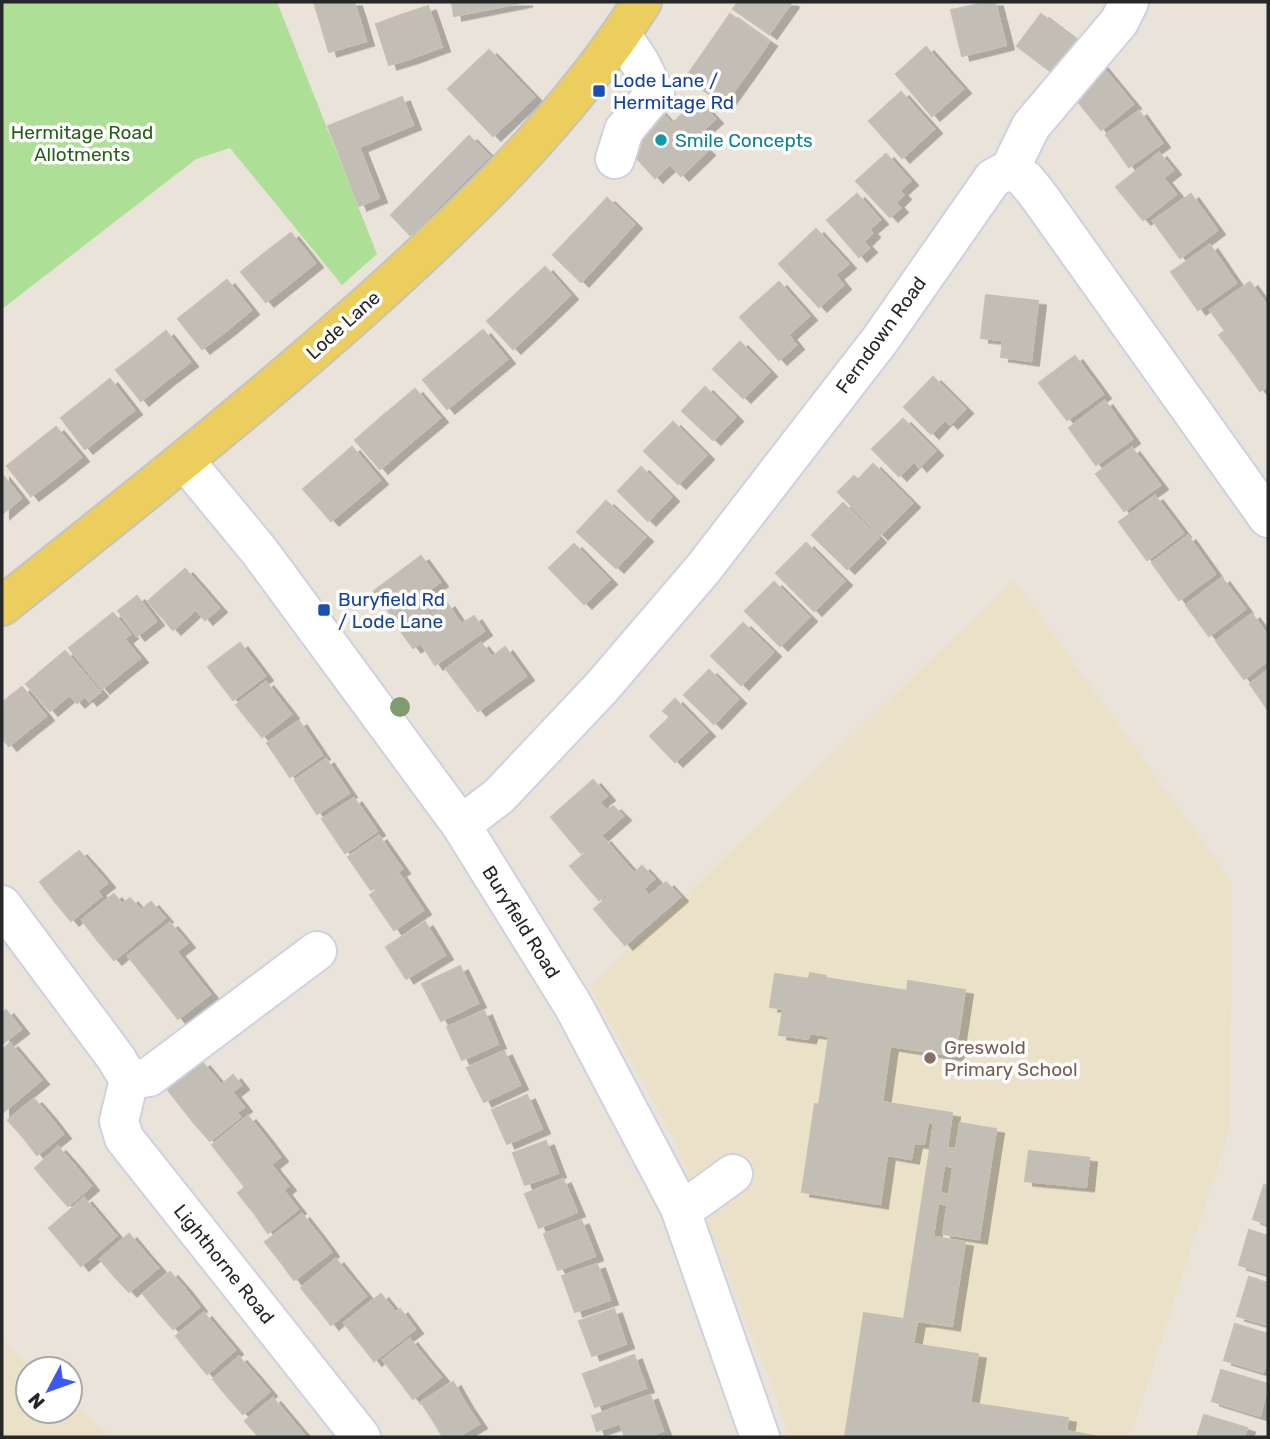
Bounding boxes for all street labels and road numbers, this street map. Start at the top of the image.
street label: Ferndown Road [831,272,931,398]
street label: Lode Lane [301,286,385,364]
street label: Buryfield Road [477,861,565,983]
street label: Lighthorne Road [169,1200,279,1328]

